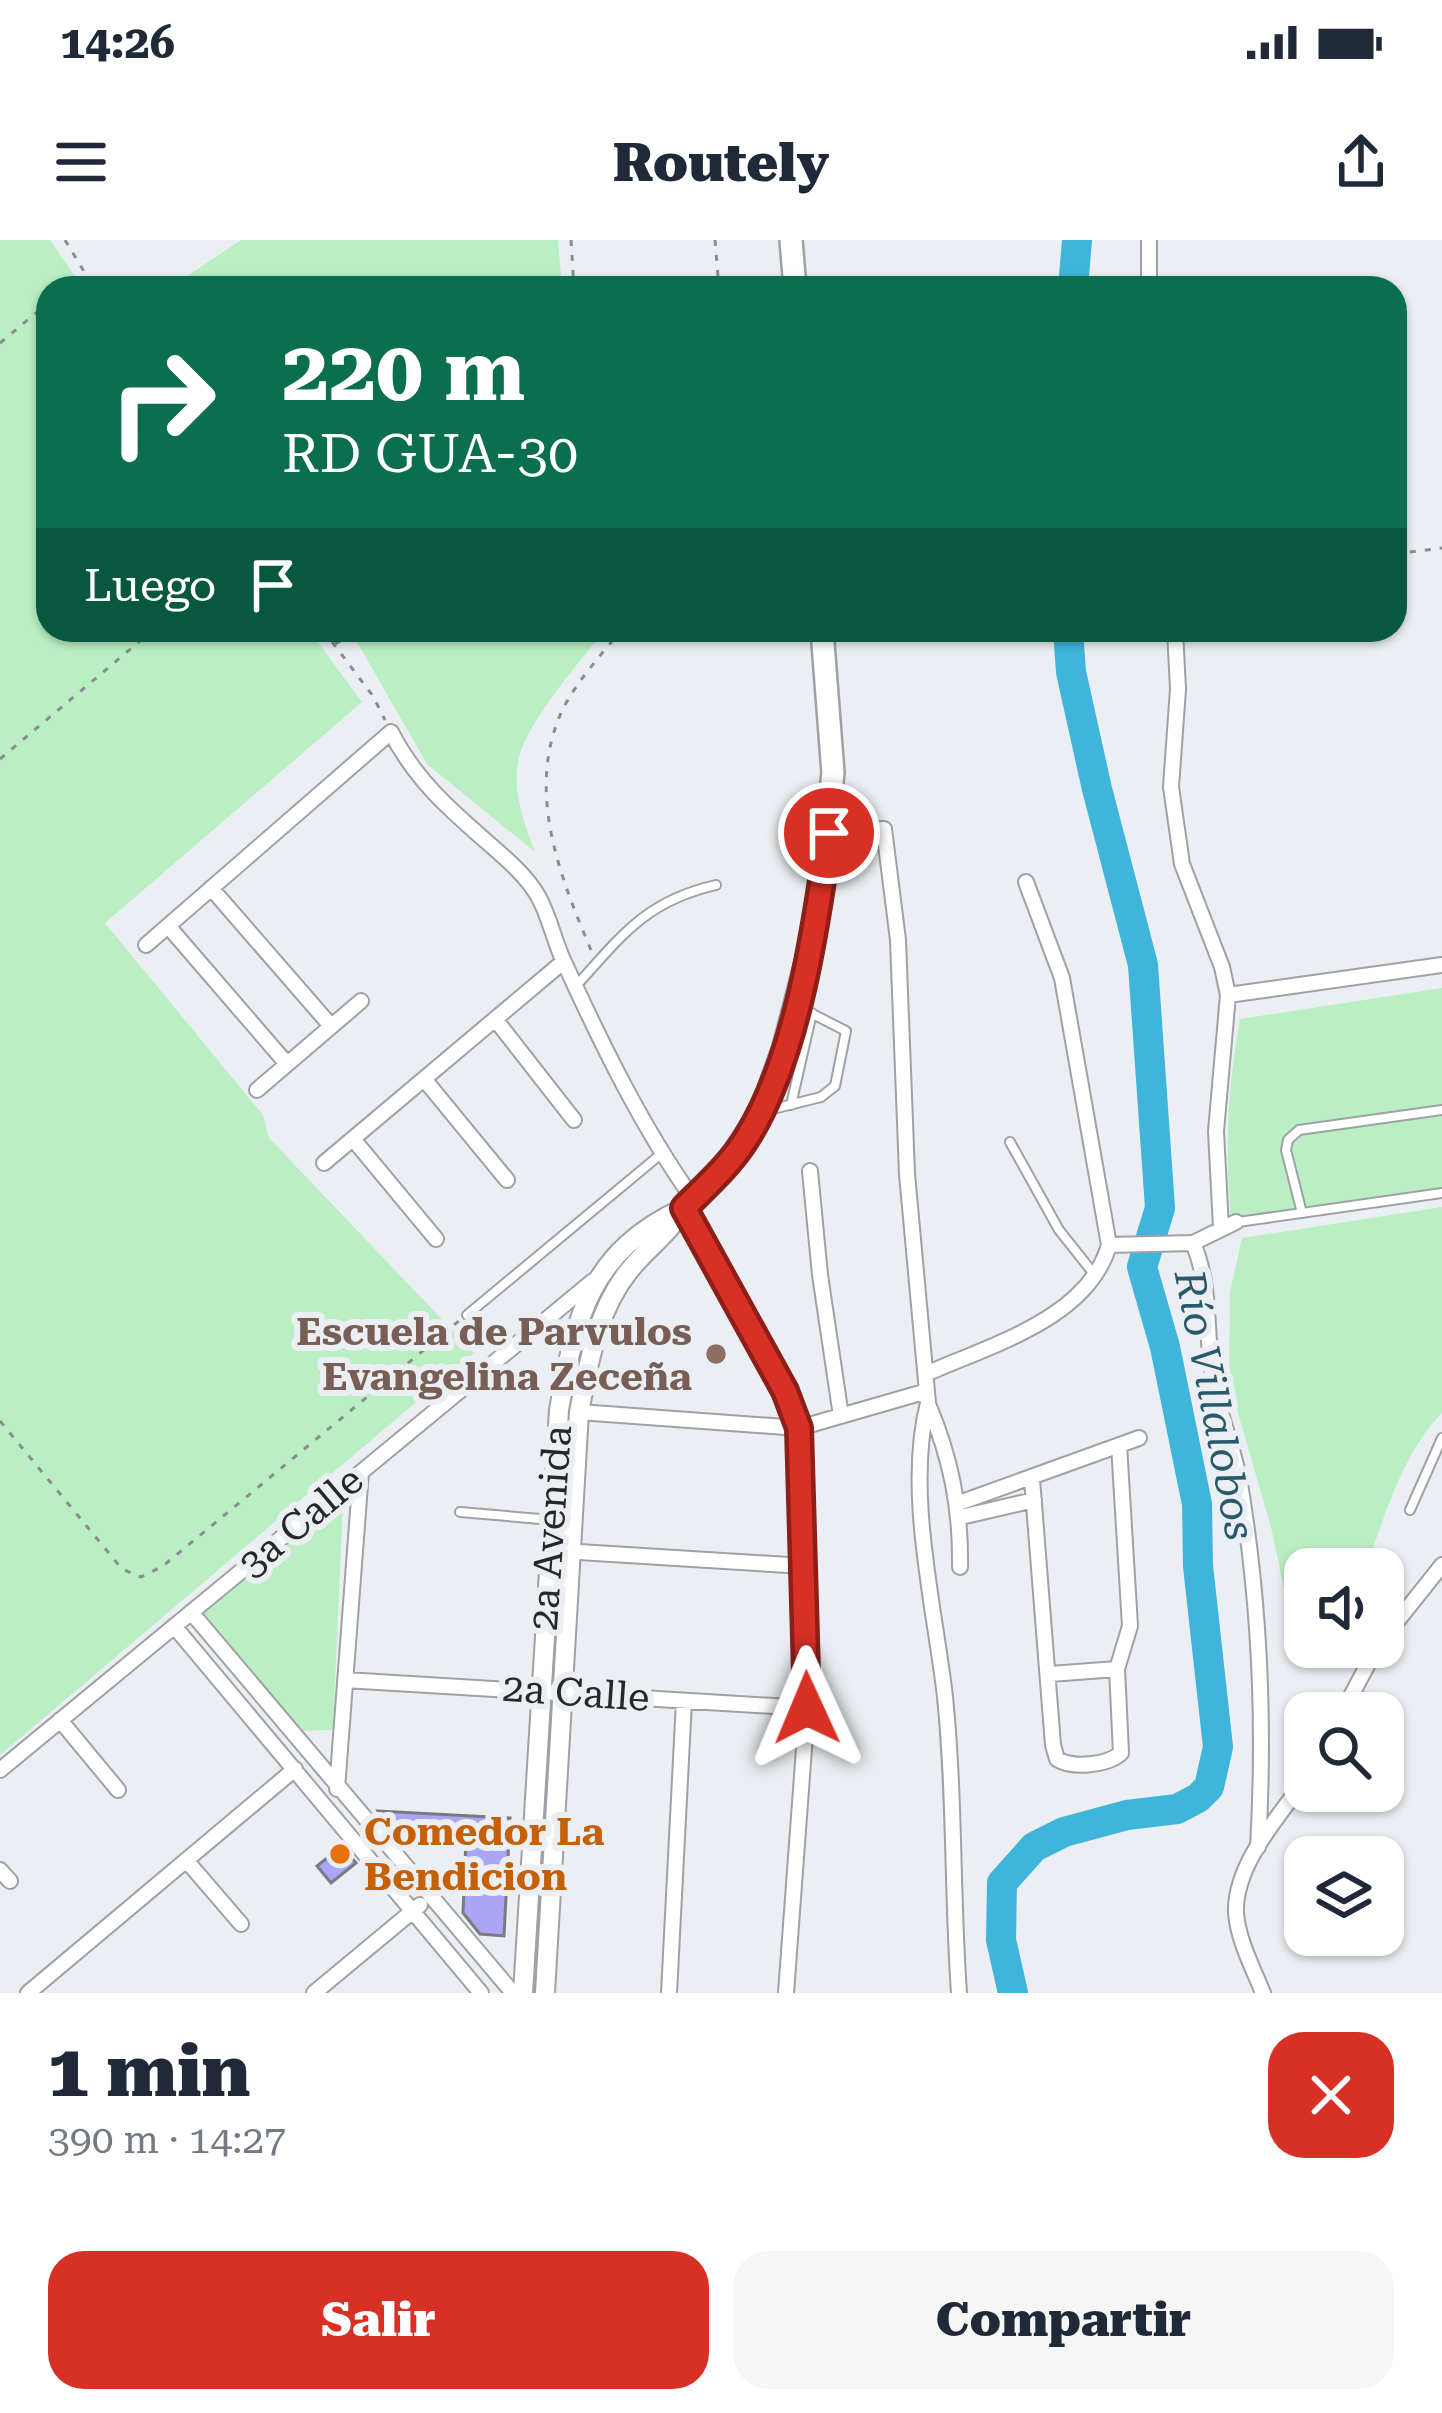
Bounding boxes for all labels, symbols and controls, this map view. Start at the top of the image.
text: 14:26 [60,16,175,69]
icon: menu [48,129,114,195]
icon: share [1328,129,1394,195]
text: Routely [613,131,829,194]
text: 220 m [282,322,525,420]
icon: right [84,324,240,480]
text: RD GUA-30 [282,422,578,485]
icon: arrive [240,552,306,618]
text: Luego [84,559,216,612]
pin [778,782,880,884]
icon: arrive [796,800,862,866]
water label: Río Villalobos [1165,1265,1265,1544]
place label: Escuela de Parvulos Evangelina Zeceña [296,1309,692,1400]
marker: Escuela de Parvulos Evangelina Zeceña [703,1341,729,1367]
street label: 2a Avenida [521,1424,581,1632]
street label: 3a Calle [230,1457,372,1587]
map controls [1284,1548,1404,1956]
button: sound [1284,1548,1404,1668]
position arrow [744,1645,870,1771]
street label: 2a Calle [501,1665,651,1721]
button: search [1284,1692,1404,1812]
place label: Comedor La Bendicion [364,1809,605,1900]
button: layers [1284,1836,1404,1956]
marker: Comedor La Bendicion [327,1841,353,1867]
text: 1 min [48,2029,250,2114]
button: close [1268,2032,1394,2158]
text: 390 m · 14:27 [48,2117,286,2163]
button: Salir [48,2251,709,2389]
button: Compartir [733,2251,1394,2389]

